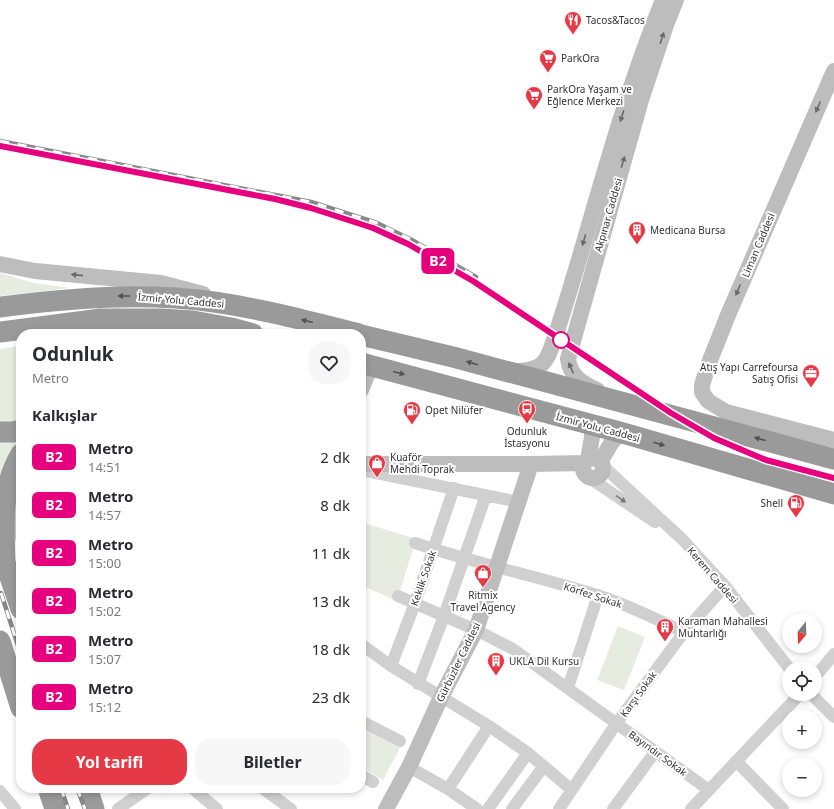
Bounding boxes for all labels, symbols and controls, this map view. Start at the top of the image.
restaurant icon: Tacos&Tacos [563,10,583,35]
place label: Tacos&Tacos [586,13,645,27]
one-way arrow [659,32,665,44]
supermarket icon: ParkOra [538,48,558,73]
place label: ParkOra [561,51,599,65]
place label: ParkOra Yaşam ve Eğlence Merkezi [547,82,632,108]
supermarket icon: ParkOra Yaşam ve Eğlence Merkezi [524,85,544,110]
one-way arrow [815,101,822,113]
one-way arrow [619,110,625,122]
one-way arrow [620,156,626,168]
street label: Akpınar Caddesi [591,176,625,254]
street label: Liman Caddesi [738,211,778,279]
building icon: Medicana Bursa [627,220,647,245]
place label: Medicana Bursa [650,223,725,237]
one-way arrow [581,235,587,247]
line badge: B2 [420,248,456,274]
text: B2 [429,251,447,270]
one-way arrow [71,272,83,278]
one-way arrow [735,285,741,297]
street label: İzmir Yolu Caddesi [137,289,225,311]
one-way arrow [117,293,130,299]
one-way arrow [301,318,313,324]
unlabelled marker [552,331,570,349]
text: Odunluk [32,341,114,367]
button: heart [308,342,350,384]
one-way arrow [466,360,478,366]
place label: Atış Yapı Carrefoursa Satış Ofisi [700,360,798,386]
one-way arrow [568,362,574,373]
office icon: Atış Yapı Carrefoursa Satış Ofisi [801,363,821,388]
text: Metro [32,369,69,387]
one-way arrow [393,370,405,376]
bus stop icon: Odunluk İstasyonu [517,399,537,424]
fuel station icon: Opet Nilüfer [402,400,422,425]
place label: Opet Nilüfer [425,403,483,417]
text: Kalkışlar [32,405,97,425]
street label: İzmir Yolu Caddesi [554,409,642,445]
place label: Odunluk İstasyonu [504,424,550,450]
one-way arrow [754,436,766,442]
text: Metro [88,438,133,458]
one-way arrow [654,441,666,447]
text: B2 [45,447,63,466]
text: 2 dk [320,447,350,467]
place label: Kuaför Mehdi Toprak [390,450,455,476]
shop icon: Kuaför Mehdi Toprak [367,453,387,478]
text: 14:51 [88,458,121,476]
text: Metro [88,486,133,506]
fuel station icon: Shell [786,493,806,518]
text: B2 [45,495,63,514]
text: 8 dk [320,495,350,515]
one-way arrow [615,495,626,503]
place label: Shell [761,496,783,510]
text: 14:57 [88,506,121,524]
text: Metro [88,534,133,554]
text: B2 [45,543,63,562]
text: 11 dk [312,543,350,563]
street label: Kerem Caddesi [685,544,741,606]
street label: Keklik Sokak [407,548,439,608]
text: 15:00 [88,554,121,572]
shop icon: Ritmix Travel Agency [473,563,493,588]
street label: Körfez Sokak [562,579,625,611]
text: Metro [88,582,133,602]
place label: Ritmix Travel Agency [451,588,516,614]
text: B2 [45,591,63,610]
text: 13 dk [312,591,350,611]
text: 15:02 [88,602,121,620]
north arrow [782,613,822,653]
map controls [782,613,822,797]
place label: Karaman Mahallesi Muhtarlığı [678,614,768,640]
building icon: Karaman Mahallesi Muhtarlığı [655,617,675,642]
street label: Gürbüzler Caddesi [433,620,483,704]
text: Metro [88,630,133,650]
text: B2 [45,639,63,658]
text: 18 dk [312,639,350,659]
text: 15:07 [88,650,121,668]
building icon: UKLA Dil Kursu [486,651,506,676]
place label: UKLA Dil Kursu [509,654,579,668]
button: locate [782,661,822,701]
street label: Karşı Sokak [617,668,660,720]
text: Metro [88,678,133,698]
text: B2 [45,687,63,706]
text: 23 dk [312,687,350,707]
text: 15:12 [88,698,121,716]
button: + [782,709,822,749]
street label: Bayındır Sokak [626,727,691,779]
button: Yol tarifi [32,739,187,785]
button: Biletler [195,739,350,785]
button: − [782,757,822,797]

